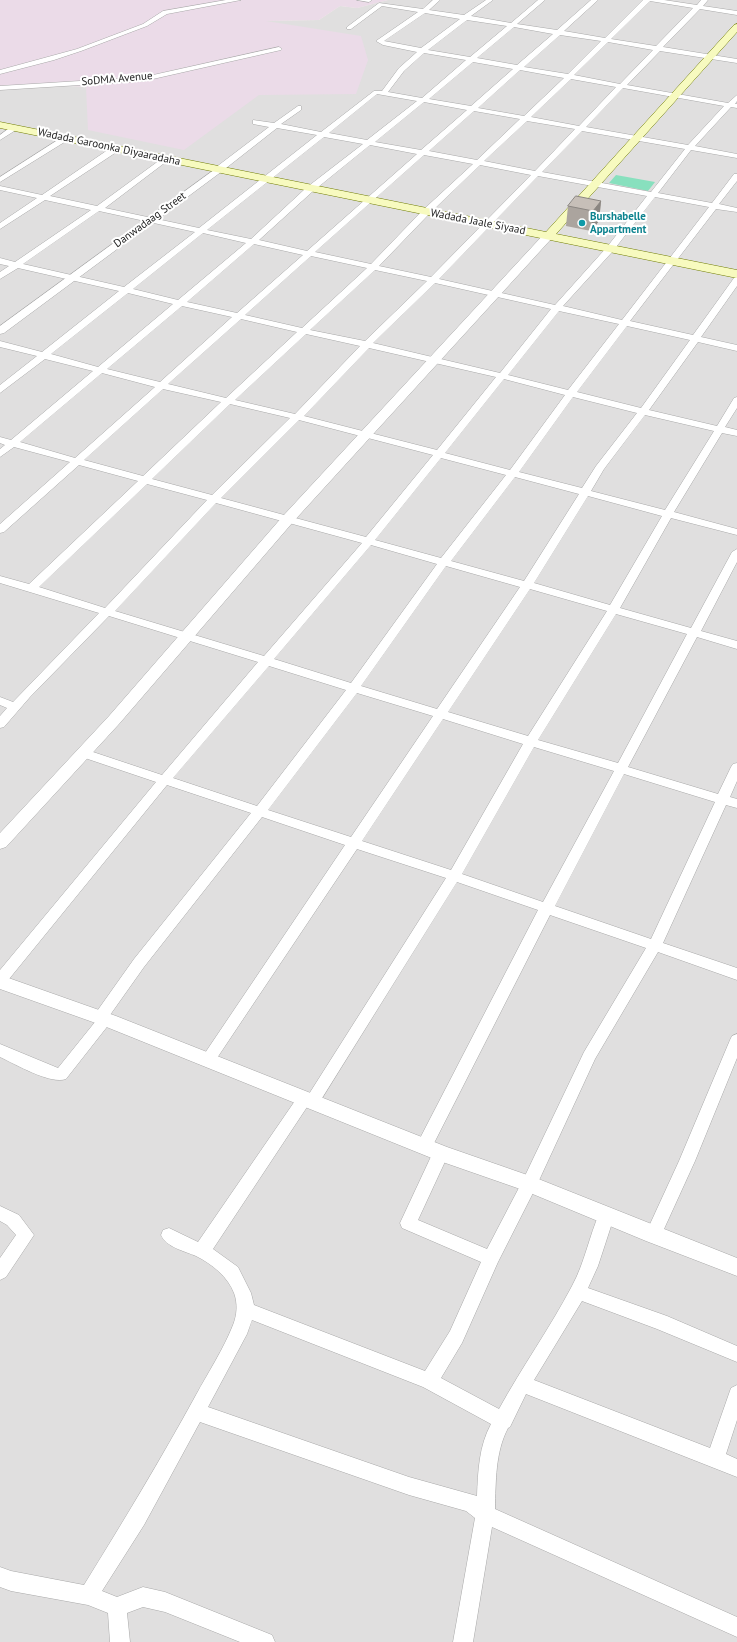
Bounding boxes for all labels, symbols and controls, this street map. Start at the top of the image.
street label: SoDMA Avenue [81,69,153,89]
street label: Wadada Garoonka Diyaaradaha [37,125,181,169]
street label: Danwadaag Street [111,189,189,251]
street label: Wadada Jaale Siyaad [429,206,527,238]
place label: Burshabelle Appartment [590,210,646,236]
marker: Burshabelle Appartment [577,218,587,228]

